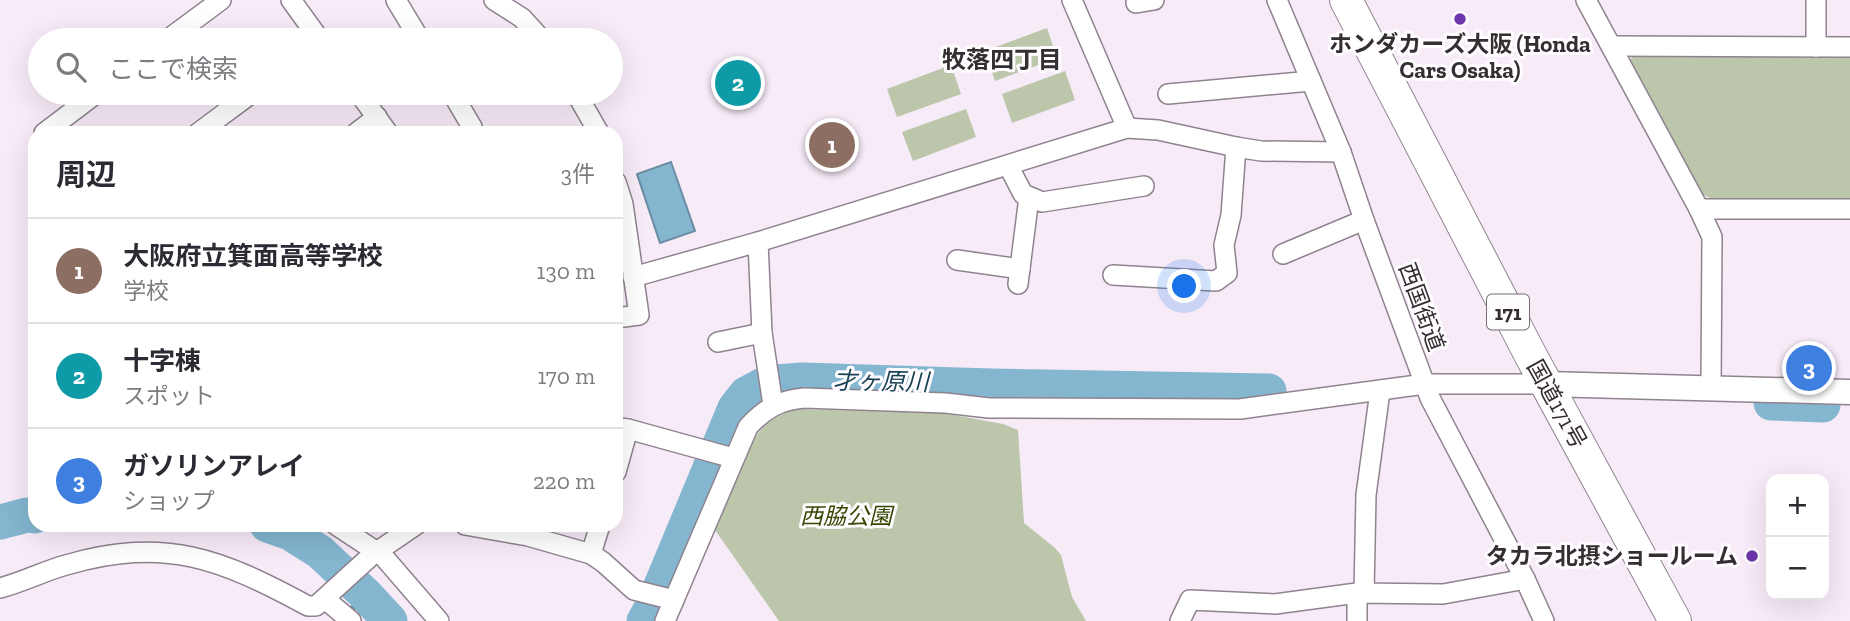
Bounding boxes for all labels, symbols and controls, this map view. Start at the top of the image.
marker: ホンダカーズ大阪 (Honda Cars Osaka) [1452,11,1468,27]
search box [28,28,623,105]
place label: ホンダカーズ大阪 (Honda Cars Osaka) [1329,30,1591,84]
district label: 牧落四丁目 [942,45,1062,74]
icon: search [52,48,90,86]
text: ここで検索 [108,53,238,85]
pin: 2 [715,57,761,109]
pin: 1 [809,119,855,171]
text: 周辺 [56,157,116,193]
text: 3件 [561,160,595,188]
text: 大阪府立箕面高等学校 [123,240,383,272]
text: 1 [74,257,84,285]
text: 130 m [537,257,595,285]
street label: 西国街道 [1393,259,1451,355]
your location [1167,269,1201,303]
text: 学校 [123,277,169,305]
road number: 171 [1487,294,1529,330]
pin: 3 [1786,342,1832,394]
text: 十字棟 [123,345,201,377]
street label: 国道171号 [1521,355,1593,453]
text: 2 [73,362,85,390]
text: 170 m [537,362,595,390]
water label: 才ヶ原川 [833,366,932,396]
text: スポット [123,382,215,410]
text: ガソリンアレイ [123,450,305,482]
text: 3 [73,467,85,495]
text: 220 m [533,467,595,495]
map controls [1766,474,1829,600]
button: + [1766,474,1829,537]
text: ショップ [123,487,215,515]
park label: 西脇公園 [800,502,895,530]
button: − [1766,537,1829,600]
place label: タカラ北摂ショールーム [1486,542,1738,570]
marker: タカラ北摂ショールーム [1744,548,1760,564]

